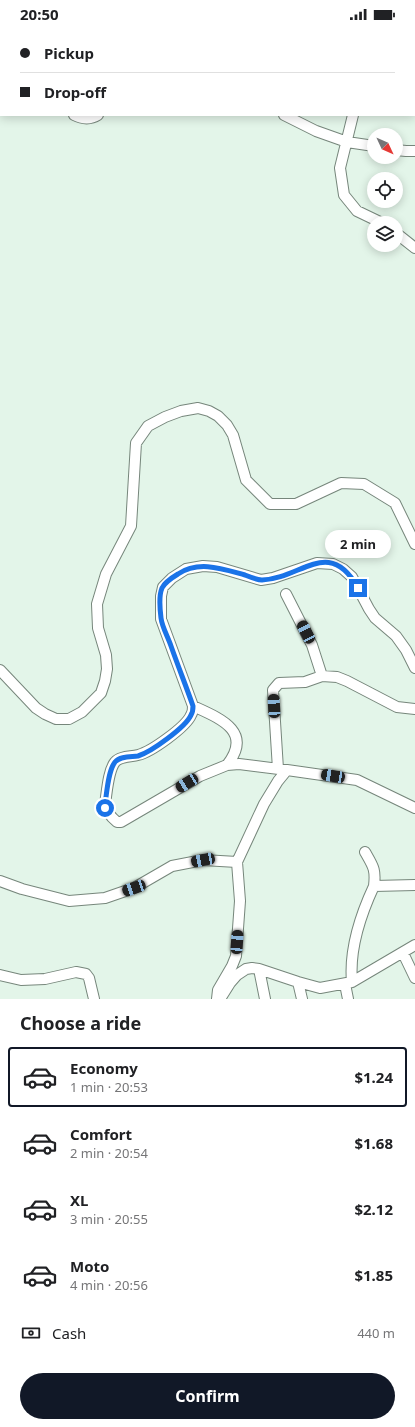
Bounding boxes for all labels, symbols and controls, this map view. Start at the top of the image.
text: 20:50 [20,4,59,24]
text: Pickup [44,43,94,63]
text: Drop-off [44,82,106,102]
north arrow [367,128,403,164]
map controls [367,128,403,252]
button: locate [367,172,403,208]
button: layers [367,216,403,252]
callout: 2 min [325,530,391,558]
text: 2 min [340,535,376,553]
route end [349,579,367,597]
car [295,619,317,645]
car [267,694,281,718]
car [320,768,346,784]
car [174,772,200,794]
route start [96,799,114,817]
car [190,852,216,868]
car [121,878,147,898]
car [230,930,244,954]
text: Choose a ride [20,1011,141,1035]
text: Economy [70,1058,138,1078]
icon: car [22,1059,58,1095]
text: $1.24 [354,1067,393,1087]
text: 1 min · 20:53 [70,1078,148,1096]
text: Comfort [70,1124,132,1144]
icon: car [22,1125,58,1161]
text: $1.68 [354,1133,393,1153]
text: 2 min · 20:54 [70,1144,148,1162]
text: XL [70,1190,88,1210]
icon: car [22,1191,58,1227]
text: $2.12 [354,1199,393,1219]
text: 3 min · 20:55 [70,1210,148,1228]
text: Moto [70,1256,109,1276]
icon: car [22,1257,58,1293]
text: $1.85 [354,1265,393,1285]
text: 4 min · 20:56 [70,1276,148,1294]
icon: cash [20,1322,42,1344]
text: Cash [52,1323,86,1343]
text: 440 m [357,1324,395,1342]
button: Confirm [20,1373,395,1419]

